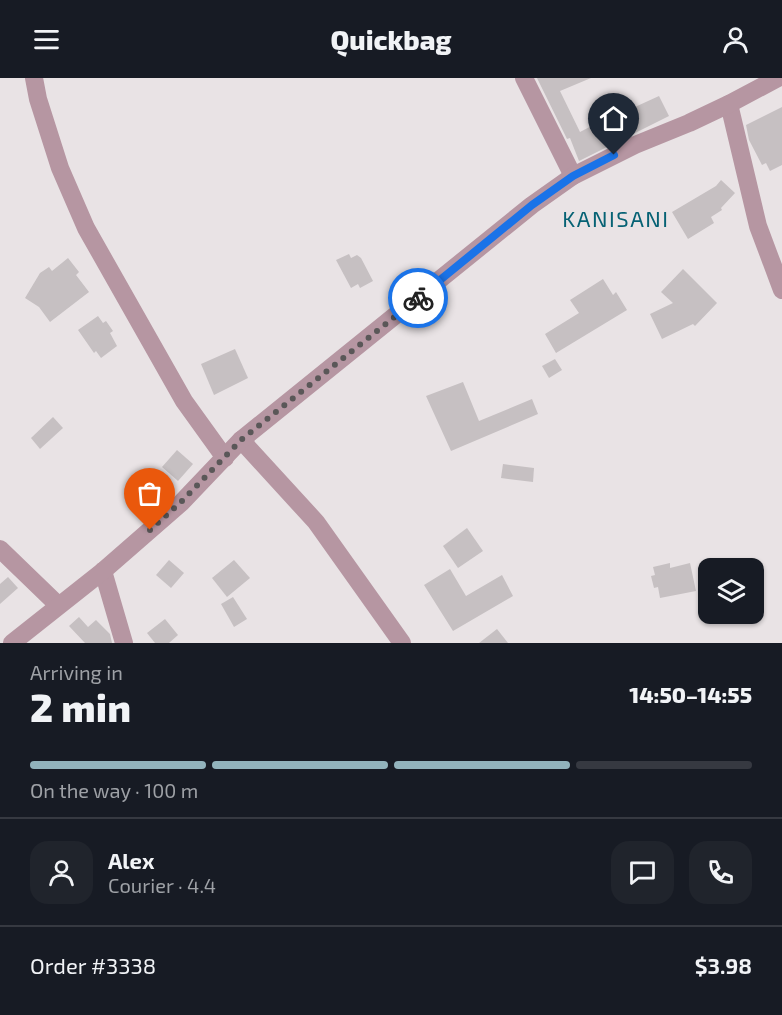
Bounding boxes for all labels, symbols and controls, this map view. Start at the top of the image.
icon: menu [30,23,63,56]
text: Quickbag [331,23,452,55]
icon: person [719,23,752,56]
pin [588,93,639,155]
icon: home [597,102,630,135]
district label: KANISANI [562,205,670,231]
courier [388,268,448,328]
icon: bike [402,282,435,315]
pin [124,468,175,530]
icon: bag [133,477,166,510]
map controls [698,558,764,624]
button: layers [698,558,764,624]
text: Arriving in [30,660,123,684]
text: 14:50–14:55 [629,681,752,707]
text: 2 min [30,683,131,730]
text: On the way · 100 m [30,778,198,802]
button: person [30,841,93,904]
button: chat [611,841,674,904]
button: phone [689,841,752,904]
text: Alex [108,847,154,873]
text: Courier · 4.4 [108,873,216,897]
text: Order #3338 [30,952,156,978]
text: $3.98 [695,952,752,978]

